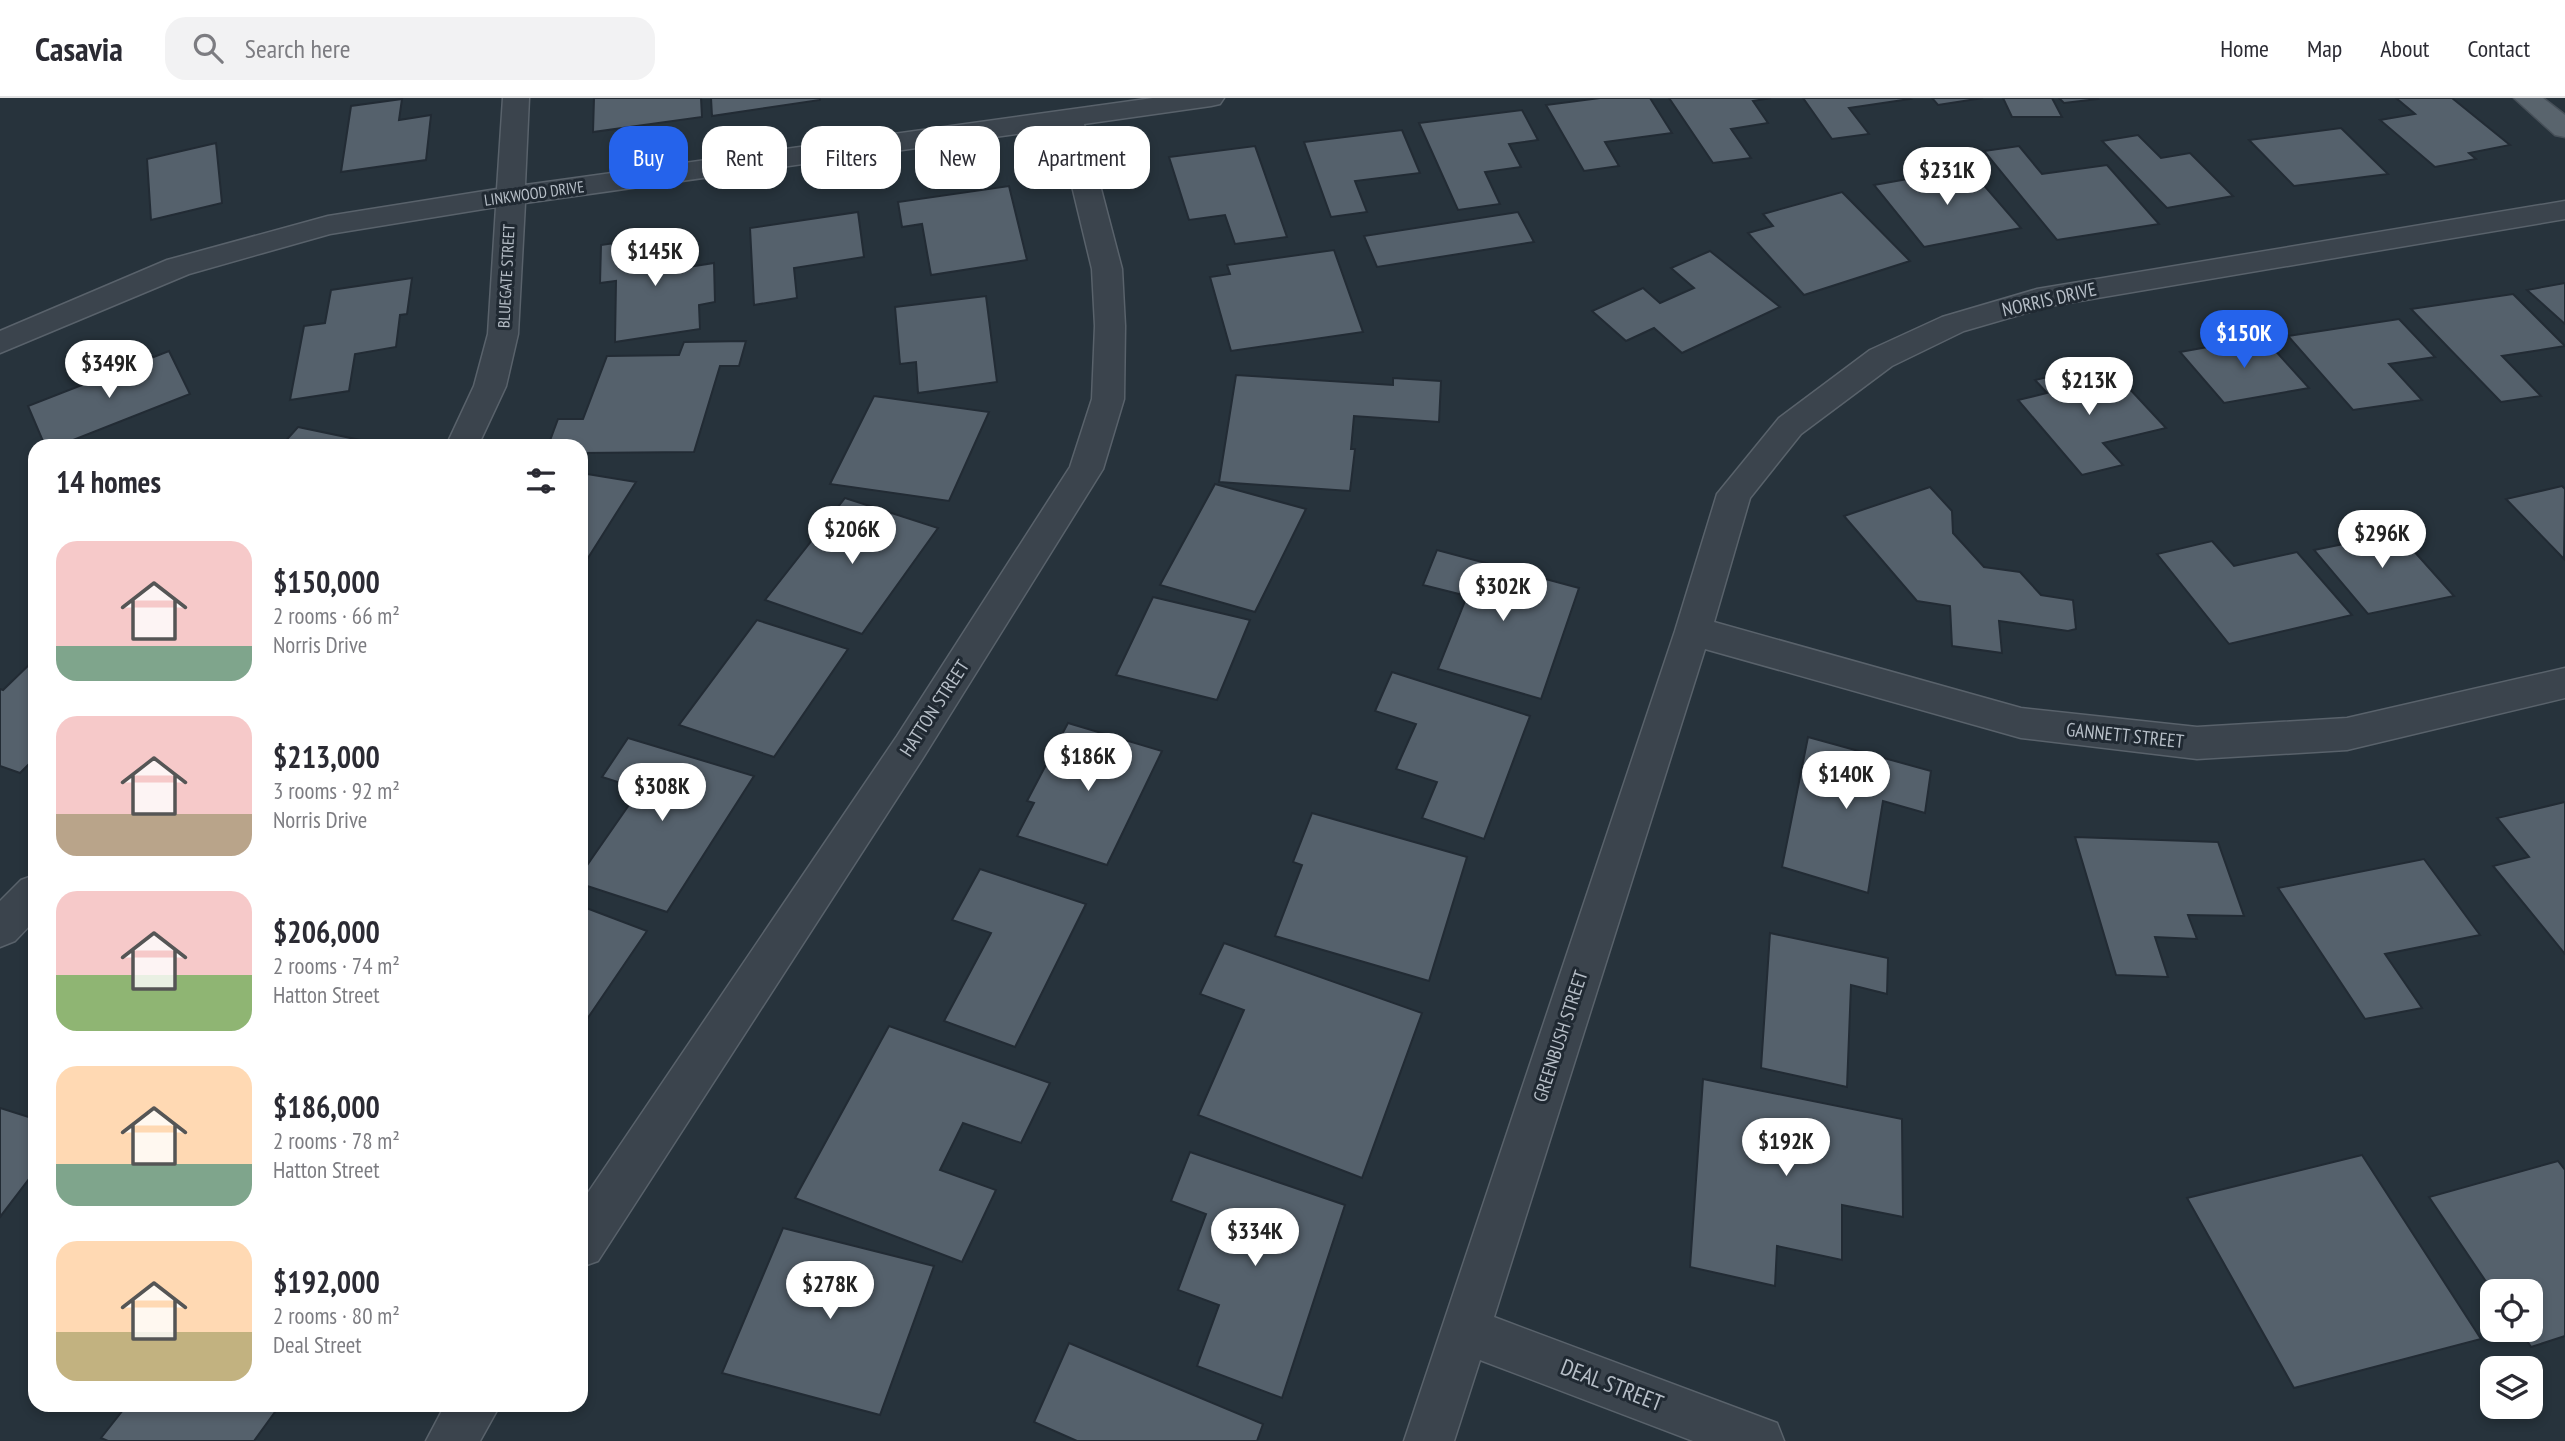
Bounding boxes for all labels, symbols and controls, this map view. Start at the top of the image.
search box [165,17,655,80]
text: Casavia [35,27,123,70]
icon: search [189,29,227,67]
text: Search here [245,32,351,65]
text: Home [2220,33,2269,64]
text: Map [2307,33,2342,64]
text: About [2380,33,2429,64]
text: Contact [2467,33,2530,64]
chip: Buy [609,126,688,189]
chip: Rent [702,126,787,189]
chip: Filters [801,126,901,189]
chip: New [915,126,1000,189]
chip: Apartment [1014,126,1150,189]
pin: $231K [1898,148,1996,207]
text: $231K [1919,155,1975,184]
street label: LINKWOOD DRIVE [483,176,585,210]
street label: BLUEGATE STREET [493,224,519,328]
pin: $145K [606,228,704,288]
text: $145K [627,236,683,265]
street label: NORRIS DRIVE [2000,277,2098,321]
pin: $150K [2195,310,2293,370]
text: $150K [2216,318,2272,347]
pin: $349K [60,341,158,400]
text: $349K [81,348,137,377]
pin: $213K [2040,358,2138,417]
text: $213K [2061,365,2117,394]
text: 14 homes [56,462,161,501]
icon: filters [522,462,560,500]
pin: $206K [803,506,901,566]
pin: $296K [2333,510,2431,570]
text: $206K [824,514,880,543]
text: $296K [2354,518,2410,547]
text: $150,000 [273,562,380,601]
pin: $302K [1454,564,1552,623]
icon: home [112,569,196,653]
text: $302K [1475,571,1531,600]
text: 2 rooms · 66 m² [273,601,400,630]
text: Norris Drive [273,630,367,659]
street label: HATTON STREET [894,655,974,761]
street label: GANNETT STREET [2065,717,2186,753]
pin: $186K [1039,734,1137,793]
text: $213,000 [273,737,380,776]
text: $186K [1060,741,1116,770]
icon: home [112,744,196,828]
pin: $140K [1797,752,1895,811]
text: $140K [1818,759,1874,788]
pin: $308K [613,764,711,823]
text: $308K [634,771,690,800]
text: 3 rooms · 92 m² [273,776,400,805]
text: Norris Drive [273,805,367,834]
text: $206,000 [273,912,380,951]
icon: home [112,919,196,1003]
text: 2 rooms · 74 m² [273,951,400,980]
street label: GREENBUSH STREET [1527,967,1593,1105]
text: Hatton Street [273,980,380,1009]
text: $186,000 [273,1087,380,1126]
icon: home [112,1094,196,1178]
pin: $192K [1737,1118,1835,1178]
text: 2 rooms · 78 m² [273,1126,400,1155]
text: $192K [1758,1126,1814,1155]
text: Hatton Street [273,1155,380,1184]
pin: $334K [1206,1208,1304,1268]
text: $334K [1227,1216,1283,1245]
text: $192,000 [273,1262,380,1301]
pin: $278K [781,1262,879,1321]
icon: home [112,1269,196,1353]
text: $278K [802,1269,858,1298]
map controls [2480,1279,2543,1419]
button: locate [2480,1279,2543,1342]
text: 2 rooms · 80 m² [273,1301,400,1330]
text: Deal Street [273,1330,362,1359]
street label: DEAL STREET [1557,1352,1668,1417]
button: layers [2480,1356,2543,1419]

